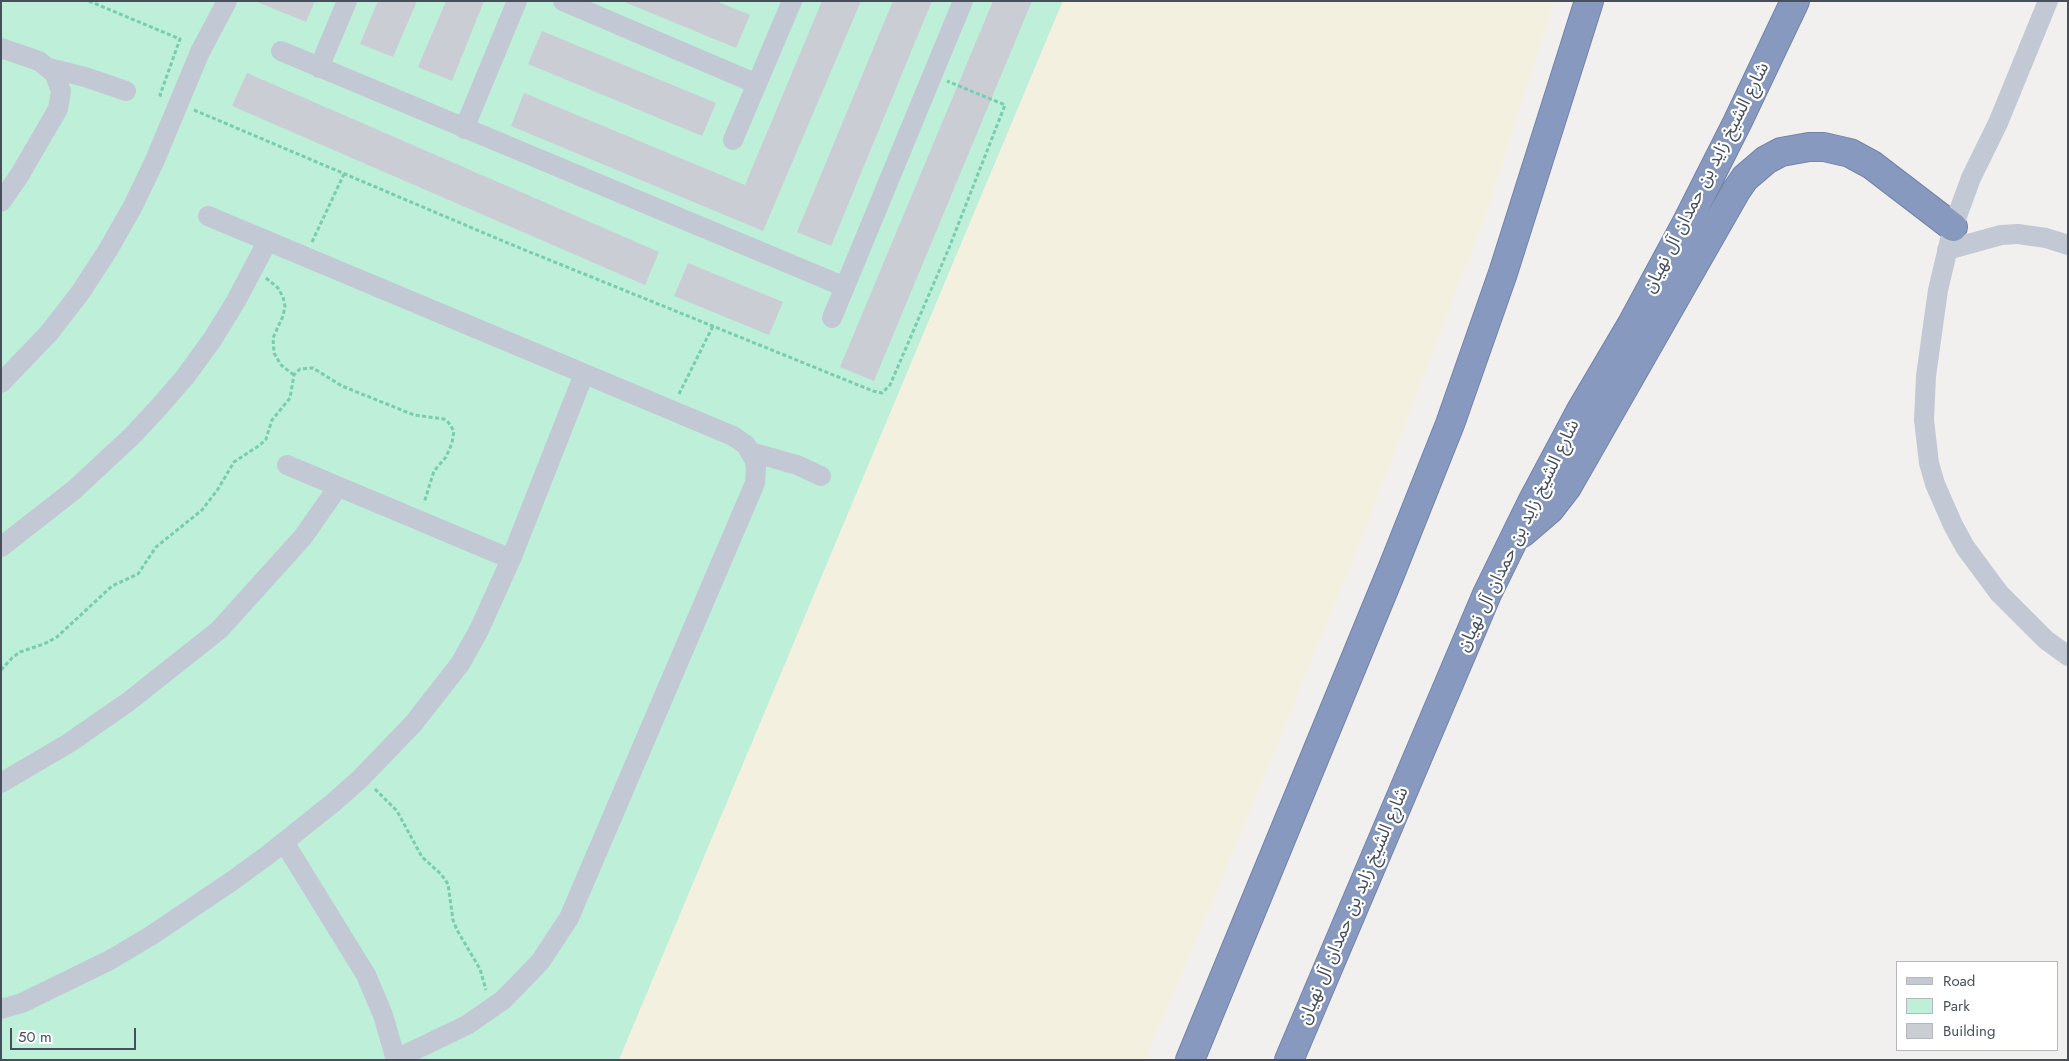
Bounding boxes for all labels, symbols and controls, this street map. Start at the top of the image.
street label: شارع الشيخ زايد بن حمدان آل نهيان [1639,59,1775,297]
street label: شارع الشيخ زايد بن حمدان آل نهيان [1453,416,1585,656]
street label: شارع الشيخ زايد بن حمدان آل نهيان [1294,784,1414,1028]
legend [1896,961,2059,1051]
text: Road [1943,970,1975,992]
text: Park [1943,995,1970,1017]
scale bar [12,1018,139,1050]
text: Building [1943,1020,1995,1042]
text: 50 m [18,1026,52,1048]

